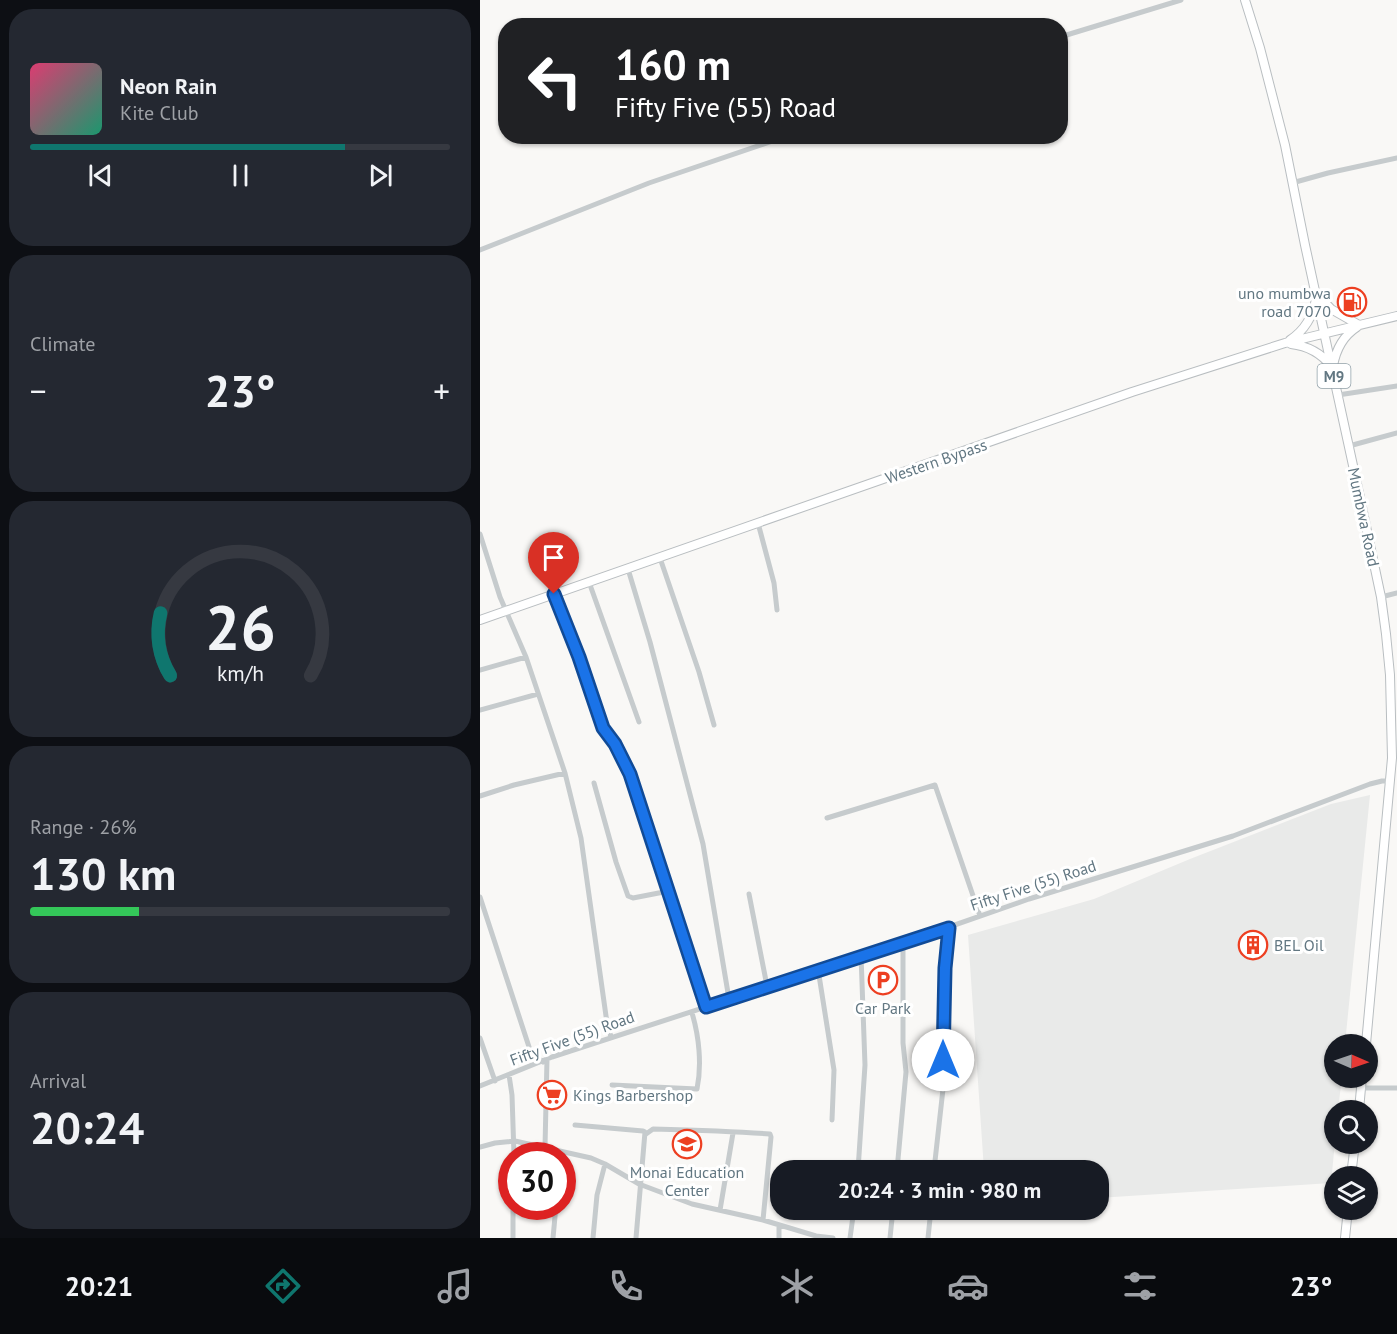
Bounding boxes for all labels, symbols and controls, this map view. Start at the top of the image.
text: 160 m [615,37,731,92]
icon: left [516,42,594,120]
text: Neon Rain [120,72,217,100]
text: Fifty Five (55) Road [615,90,836,124]
text: Kite Club [120,100,198,126]
icon: previous [84,159,117,192]
icon: pause [224,159,257,192]
icon: next [364,159,397,192]
place label: uno mumbwa road 7070 [1238,283,1331,321]
fuel station icon: uno mumbwa road 7070 [1336,286,1368,318]
text: Climate [30,331,96,357]
text: 23° [205,361,275,419]
road number: M9 [1318,364,1350,388]
text: − [30,369,47,412]
text: + [433,369,450,412]
street label: Western Bypass [883,434,990,488]
street label: Mumbwa Road [1344,466,1384,568]
pin [528,532,579,594]
icon: arrive [537,541,570,574]
text: 26 [205,586,275,667]
text: km/h [216,659,263,687]
text: Range · 26% [30,814,137,840]
text: 130 km [30,844,176,902]
street label: Fifty Five (55) Road [968,855,1098,915]
building icon: BEL Oil [1237,929,1269,961]
place label: BEL Oil [1274,935,1324,955]
parking icon: Car Park [867,964,899,996]
place label: Car Park [855,998,911,1018]
street label: Fifty Five (55) Road [507,1006,637,1070]
position arrow [911,1028,975,1092]
north arrow [1324,1034,1378,1088]
map controls [1324,1034,1378,1220]
text: Arrival [30,1068,86,1094]
supermarket icon: Kings Barbershop [536,1079,568,1111]
place label: Kings Barbershop [573,1085,693,1105]
text: 20:24 [30,1098,144,1156]
button: search [1324,1100,1378,1154]
school or university icon: Monai Education Center [671,1128,703,1160]
speed limit sign: 30 [498,1142,576,1220]
place label: Monai Education Center [630,1162,744,1200]
button: layers [1324,1166,1378,1220]
text: 20:24 · 3 min · 980 m [838,1176,1041,1204]
icon: directions [262,1265,304,1307]
icon: music [434,1265,476,1307]
icon: phone [605,1265,647,1307]
icon: climate [776,1265,818,1307]
icon: car [947,1265,989,1307]
icon: filters [1119,1265,1161,1307]
text: 20:21 [65,1269,133,1303]
text: 23° [1290,1269,1332,1303]

